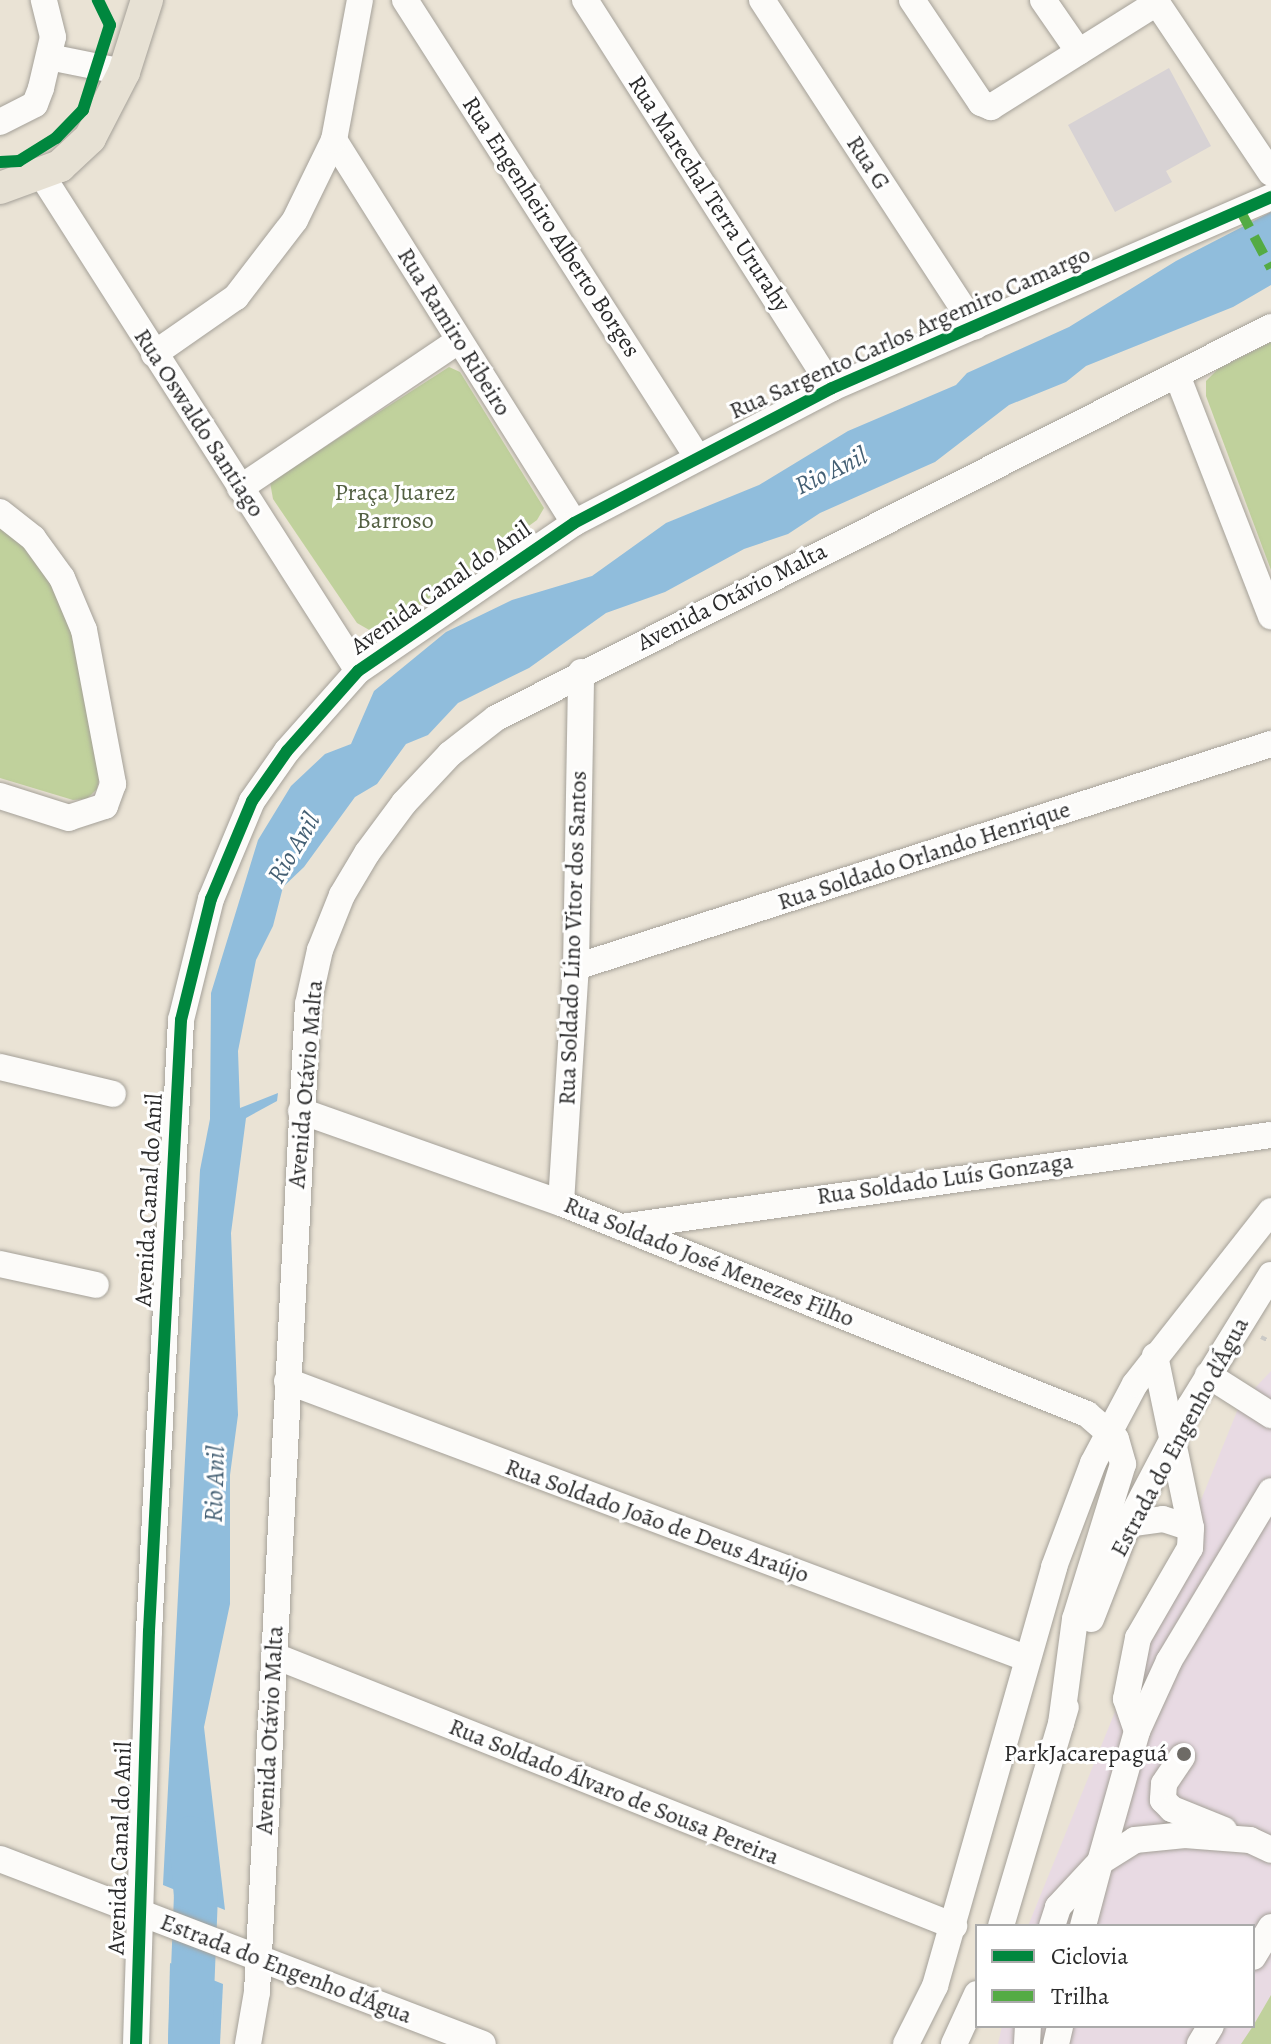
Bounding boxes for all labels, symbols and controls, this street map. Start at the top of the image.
street label: Rua Marechal Terra Ururahy [622,70,796,318]
street label: Rua Engenheiro Alberto Borges [456,91,646,363]
street label: Rua G [840,130,896,196]
street label: Rua Sargento Carlos Argemiro Camargo [725,240,1095,426]
street label: Rua Ramiro Ribeiro [391,243,517,421]
street label: Rua Oswaldo Santiago [127,323,271,523]
water label: Rio Anil [790,440,872,502]
park label: Praça Juarez Barroso [334,479,456,535]
street label: Avenida Canal do Anil [345,515,537,661]
street label: Avenida Otávio Malta [632,537,832,657]
street label: Rua Soldado Lino Vitor dos Santos [553,770,593,1106]
street label: Rua Soldado Orlando Henrique [774,795,1074,917]
water label: Rio Anil [261,807,327,889]
street label: Avenida Otávio Malta [283,979,329,1189]
street label: Avenida Canal do Anil [129,1093,169,1307]
street label: Rua Soldado Luís Gonzaga [815,1147,1075,1211]
street label: Rua Soldado José Menezes Filho [560,1190,858,1334]
street label: Estrada do Engenho d'Água [1105,1312,1255,1562]
water label: Rio Anil [198,1445,232,1523]
street label: Rua Soldado João de Deus Araújo [501,1453,813,1589]
street label: Avenida Otávio Malta [250,1625,290,1835]
street label: Rua Soldado Álvaro de Sousa Pereira [445,1712,783,1872]
place label: ParkJacarepaguá [1004,1740,1168,1768]
street label: Avenida Canal do Anil [102,1741,138,1955]
marker: ParkJacarepaguá [1175,1745,1193,1763]
street label: Estrada do Engenho d'Água [156,1908,416,2030]
legend [975,1924,1255,2028]
text: Ciclovia [1051,1940,1129,1972]
text: Trilha [1051,1980,1109,2012]

